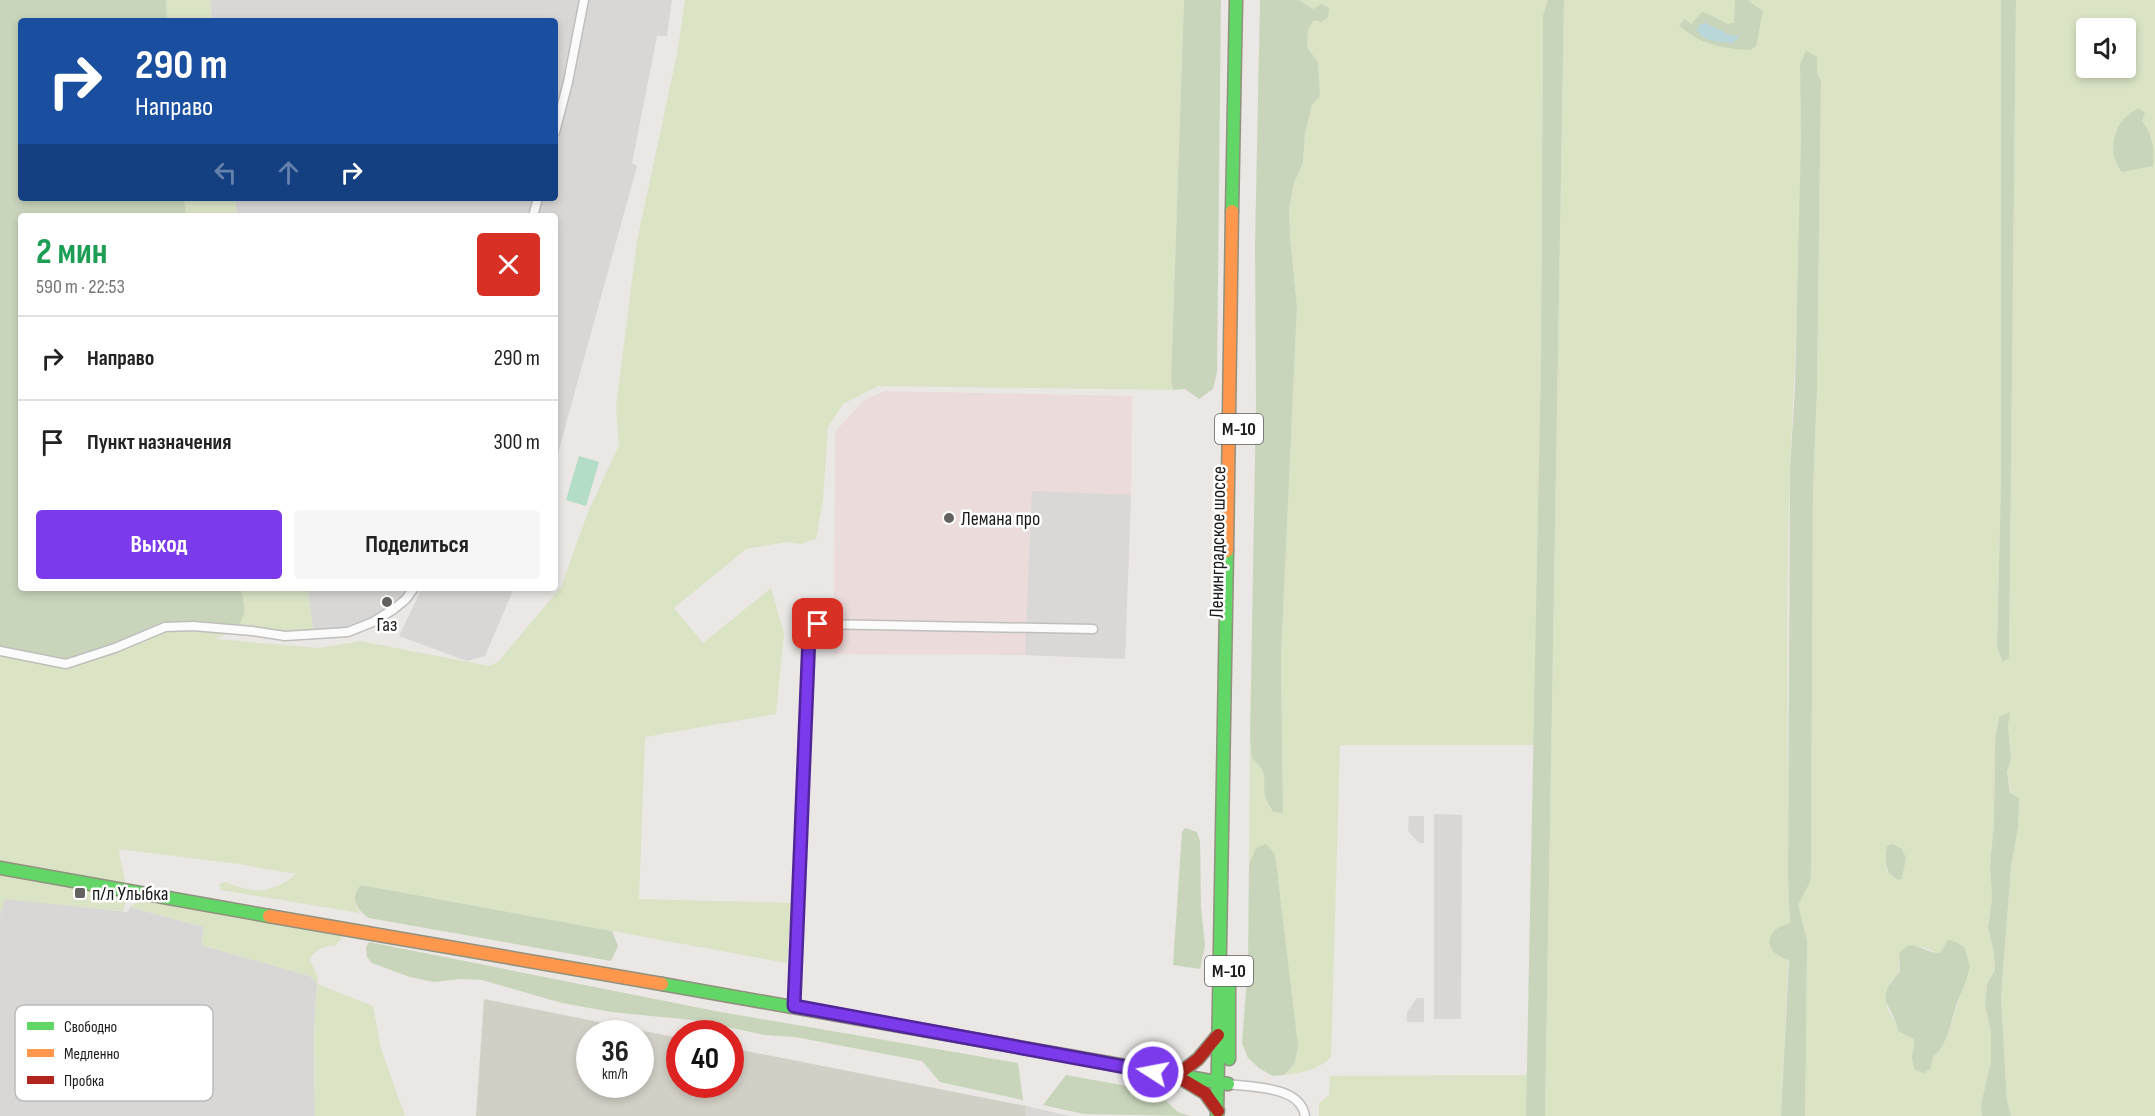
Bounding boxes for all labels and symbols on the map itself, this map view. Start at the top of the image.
road number: М-10 [1215,414,1263,444]
street label: Ленинградское шоссе [1205,466,1231,618]
place label: Лемана про [961,507,1040,531]
marker: Лемана про [942,511,956,525]
marker: Газ [380,595,394,609]
pin [792,598,843,649]
place label: Газ [376,613,398,637]
place label: п/л Улыбка [92,882,168,906]
marker: п/л Улыбка [73,886,87,900]
road number: М-10 [1205,956,1253,986]
legend [15,1005,213,1101]
text: Свободно [64,1018,117,1037]
speed limit sign: 40 [666,1020,744,1098]
position arrow [1121,1040,1185,1104]
text: Медленно [64,1045,120,1064]
text: Пробка [64,1072,104,1091]

